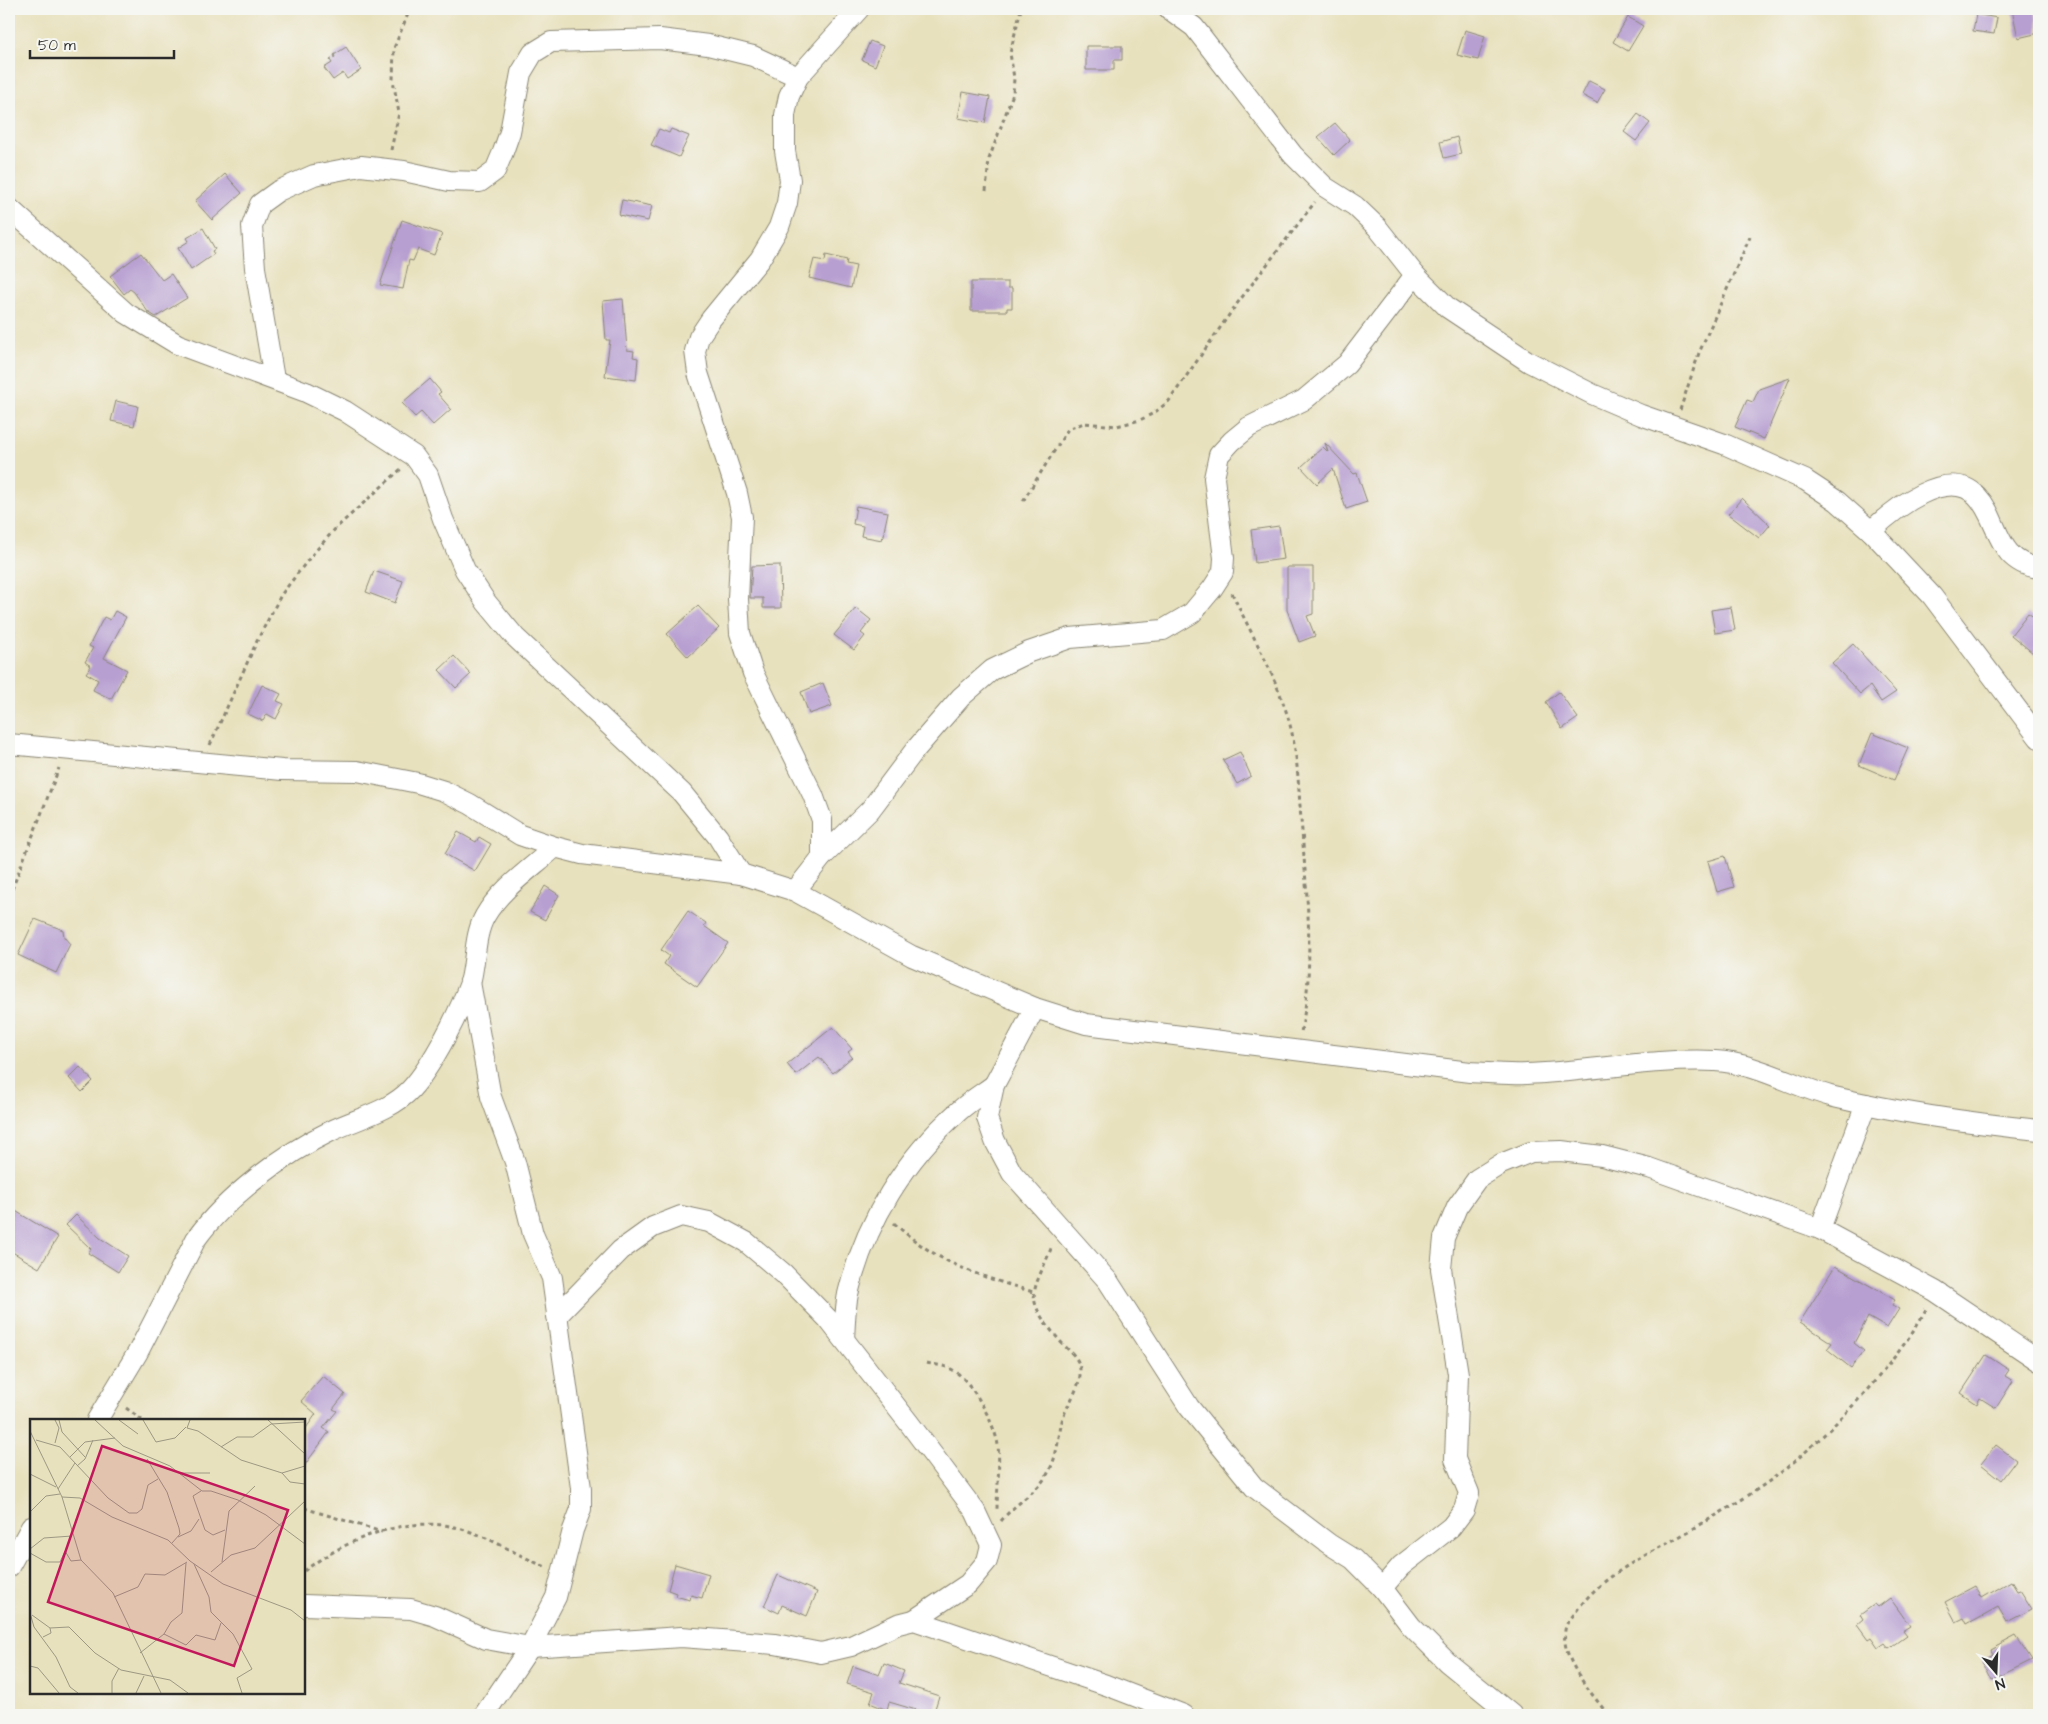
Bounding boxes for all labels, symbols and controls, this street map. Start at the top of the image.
scale bar [30,28,174,60]
text: 50 m [38,35,76,56]
inset map [30,1419,305,1694]
north arrow [1970,1646,2020,1696]
text: N [1992,1672,2007,1694]

